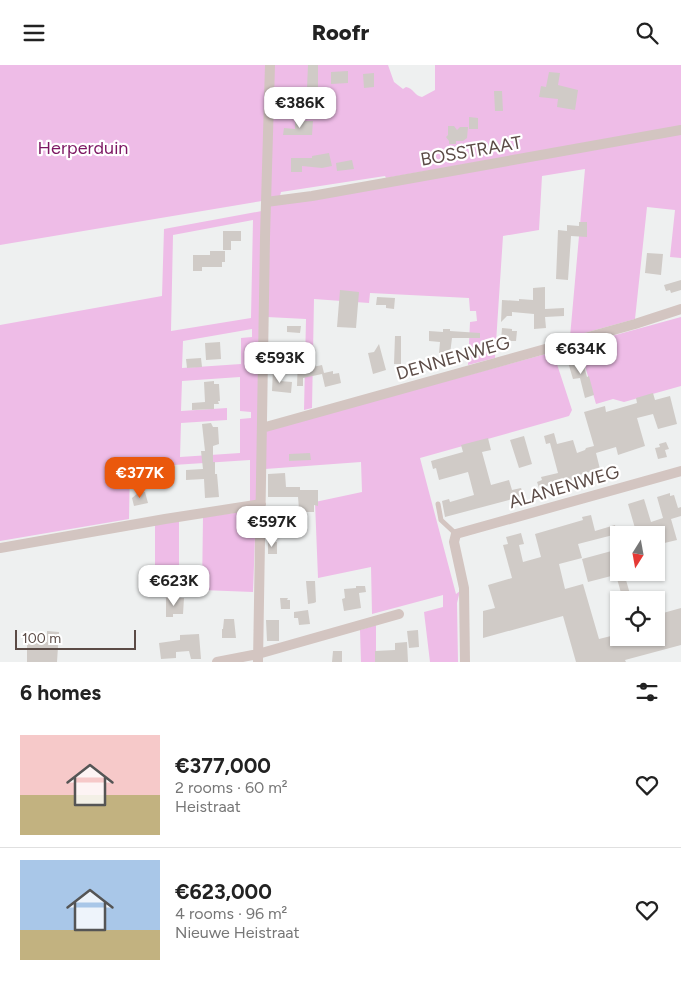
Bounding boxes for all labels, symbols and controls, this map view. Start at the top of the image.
icon: menu [20,19,48,47]
text: Roofr [312,19,369,46]
icon: search [633,19,661,47]
pin: €386K [265,87,335,129]
text: €386K [275,93,325,112]
street label: BOSSTRAAT [419,131,523,171]
park label: Herperduin [38,137,128,159]
street label: DENNENWEG [394,331,513,385]
pin: €634K [546,333,616,375]
text: €634K [556,339,606,358]
pin: €593K [245,341,315,384]
text: €593K [255,348,305,367]
pin: €377K [105,457,175,499]
street label: ALANENWEG [506,461,622,513]
text: €377K [116,463,164,482]
pin: €597K [237,505,307,548]
text: €597K [247,512,297,531]
north arrow [610,526,665,581]
map controls [610,526,665,646]
pin: €623K [139,565,209,607]
text: €623K [149,571,199,590]
button: locate [610,591,665,646]
scale bar [15,627,136,650]
text: 100 m [22,630,61,647]
icon: filters [633,678,661,706]
text: 6 homes [20,680,101,705]
text: €377,000 [175,753,271,778]
icon: home [60,755,120,815]
icon: heart [633,771,661,799]
text: 2 rooms · 60 m² [175,778,288,797]
text: Heistraat [175,797,241,816]
text: €623,000 [175,879,272,904]
icon: home [60,880,120,940]
icon: heart [633,896,661,924]
text: 4 rooms · 96 m² [175,904,287,923]
text: Nieuwe Heistraat [175,923,300,942]

